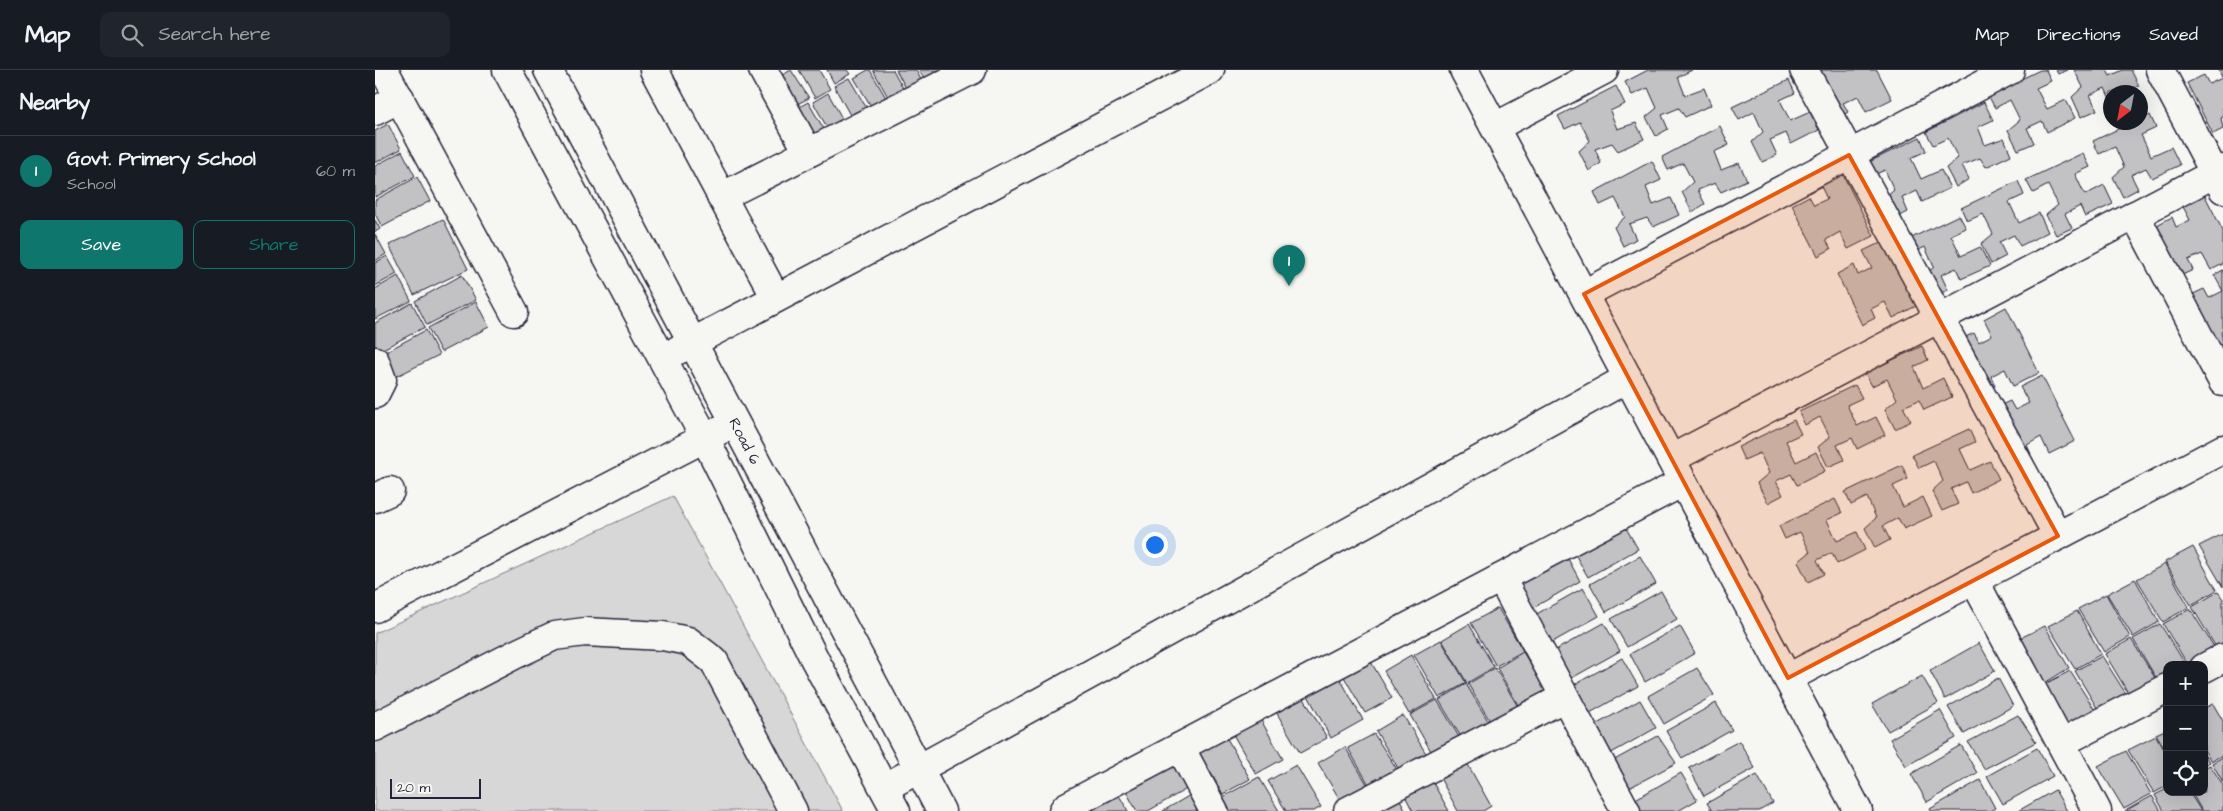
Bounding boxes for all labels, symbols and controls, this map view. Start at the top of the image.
search box [100,12,450,57]
text: Map [25,18,70,52]
icon: search [118,21,146,49]
text: Search here [158,21,271,48]
text: Map [1975,22,2009,47]
text: Directions [2037,22,2121,47]
text: Saved [2149,22,2198,47]
north arrow [2103,85,2148,130]
text: Nearby [20,88,90,117]
text: Govt. Primery School [67,146,256,173]
text: 1 [35,160,37,182]
text: 60 m [316,160,355,182]
text: School [67,173,116,195]
button: Save [20,220,183,269]
button: Share [193,220,355,269]
pin: 1 [1273,245,1305,286]
street label: Road 6 [723,414,766,469]
your location [1142,532,1168,558]
map controls [2163,661,2208,796]
button: + [2163,661,2208,706]
button: − [2163,706,2208,751]
button: locate [2163,751,2208,796]
scale bar [390,776,481,799]
text: 20 m [397,778,430,798]

